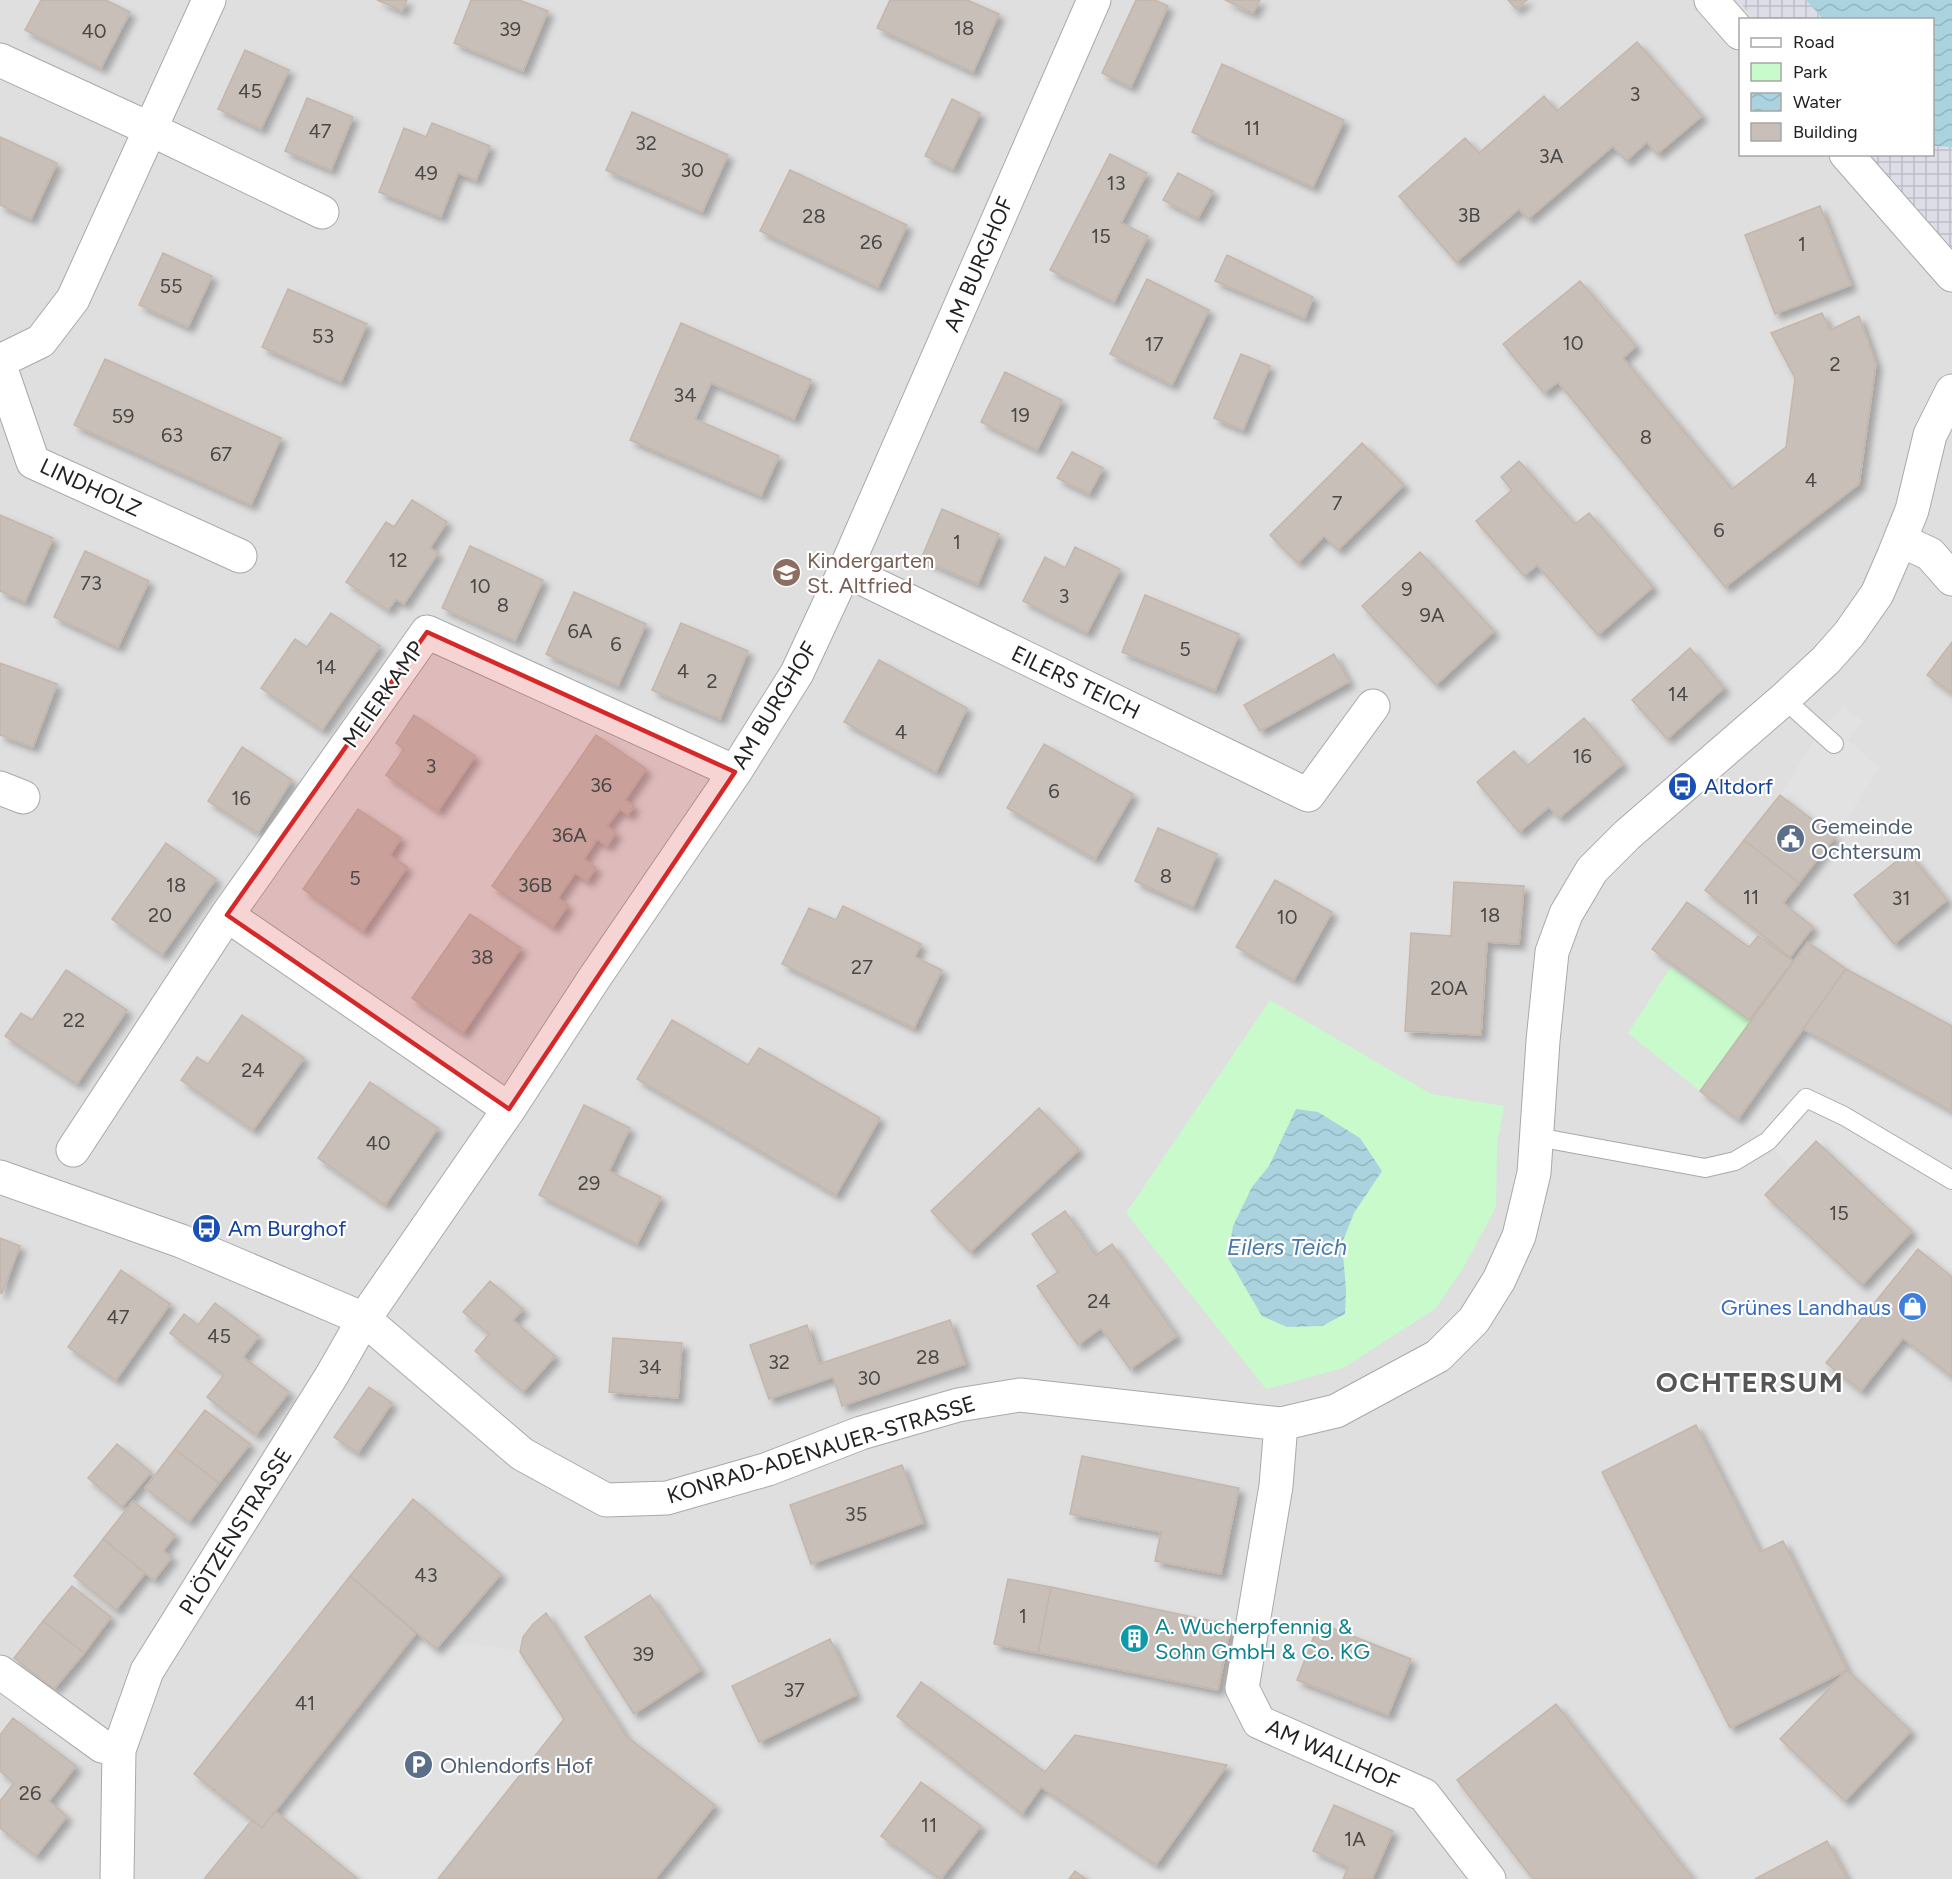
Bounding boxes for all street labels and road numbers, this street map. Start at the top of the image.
street label: AM BURGHOF [938,193,1019,336]
street label: LINDHOLZ [36,452,146,523]
street label: MEIERKAMP [337,636,430,753]
street label: AM BURGHOF [726,637,823,774]
street label: EILERS TEICH [1007,640,1144,725]
street label: KONRAD-ADENAUER-STRASSE [664,1390,979,1509]
street label: PLÖTZENSTRASSE [173,1443,298,1620]
street label: AM WALLHOF [1262,1713,1403,1796]

